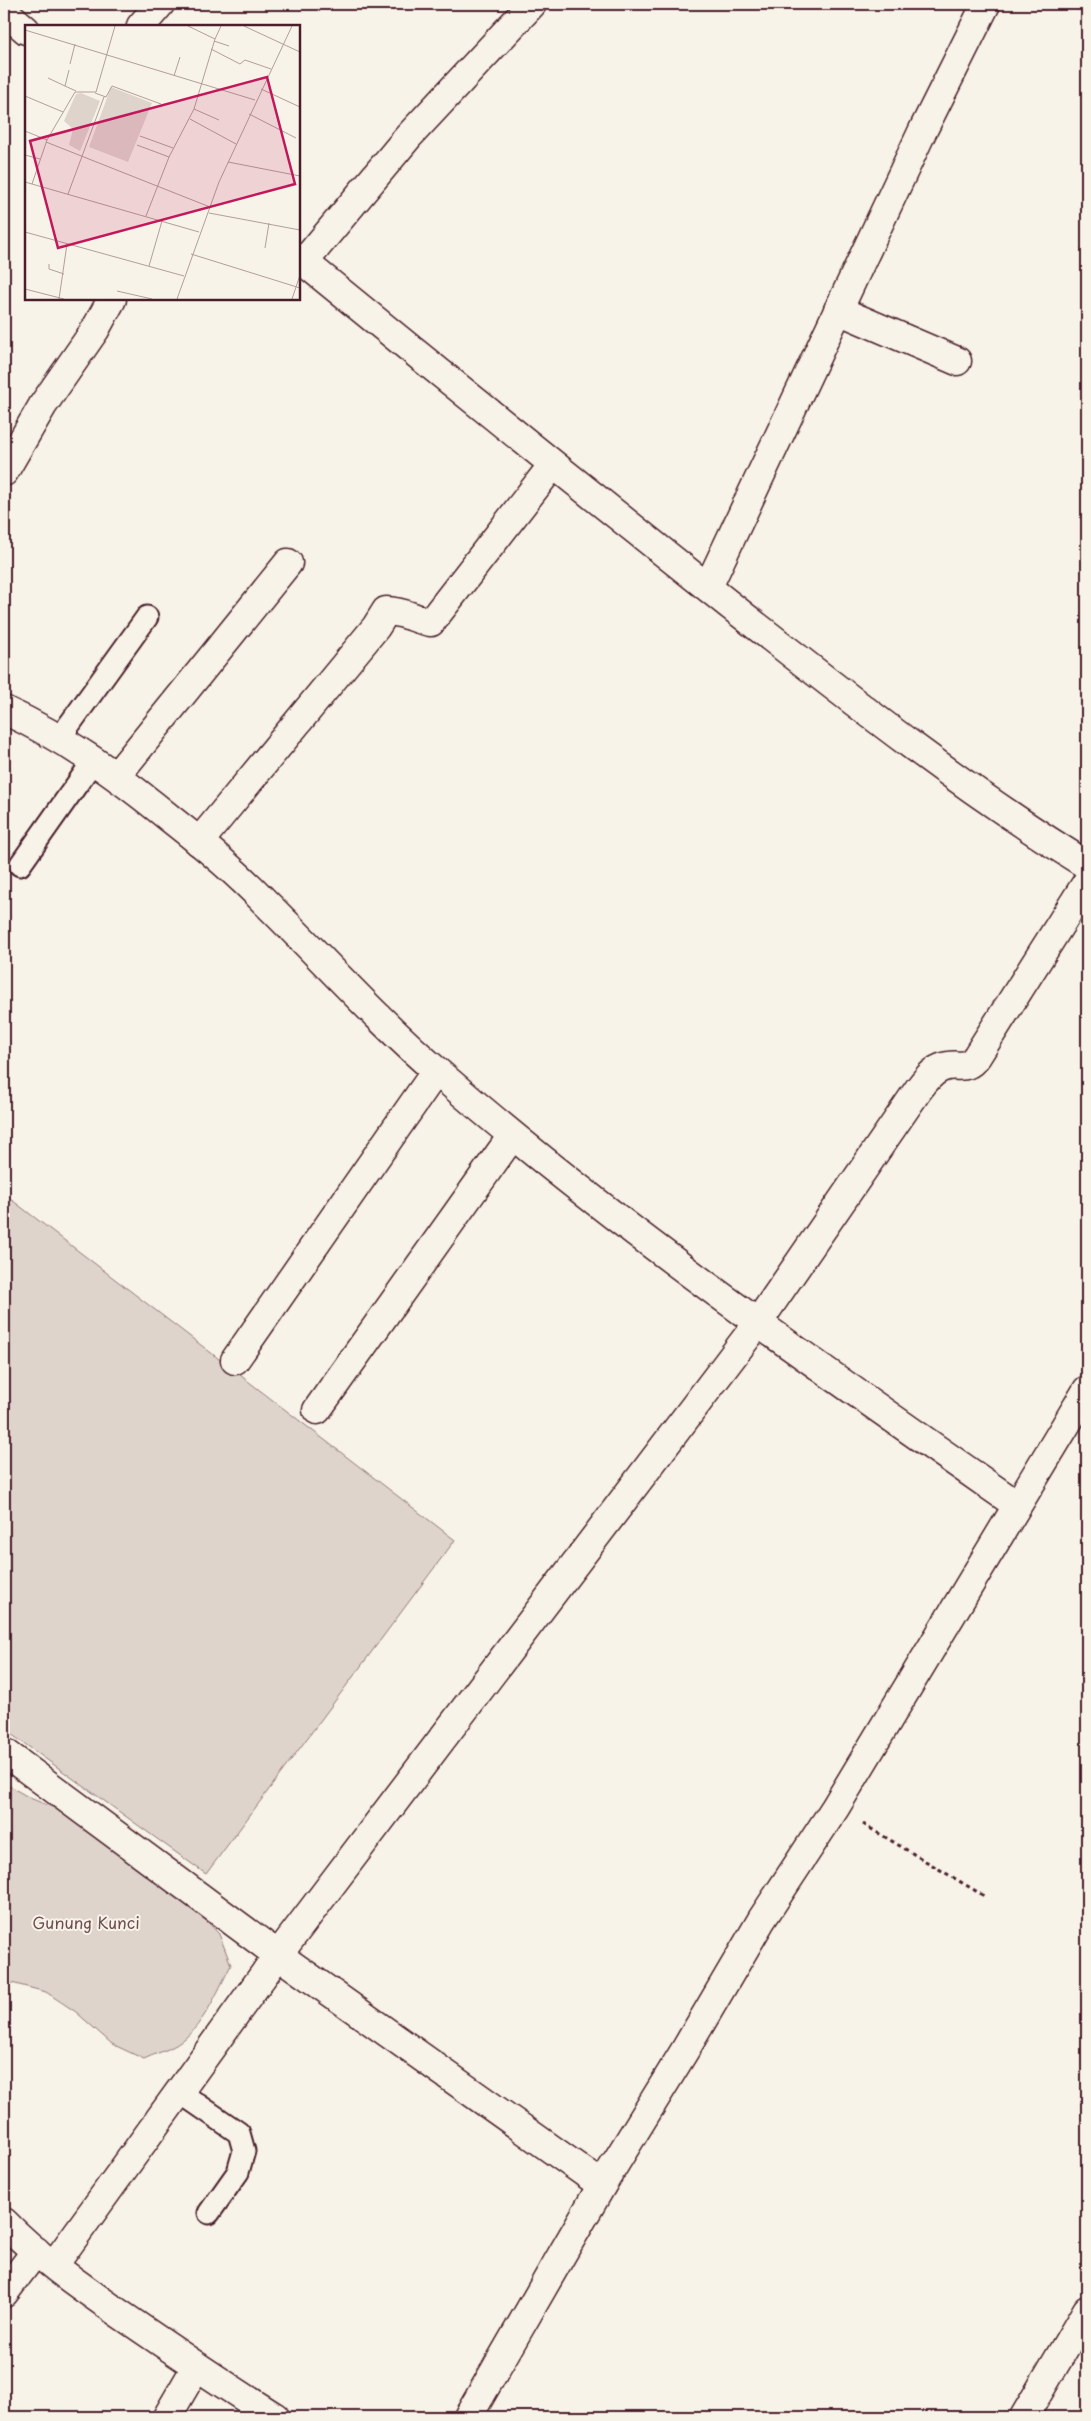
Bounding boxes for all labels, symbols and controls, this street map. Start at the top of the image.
inset map [25,25,300,300]
park label: Gunung Kunci [32,1910,140,1934]

